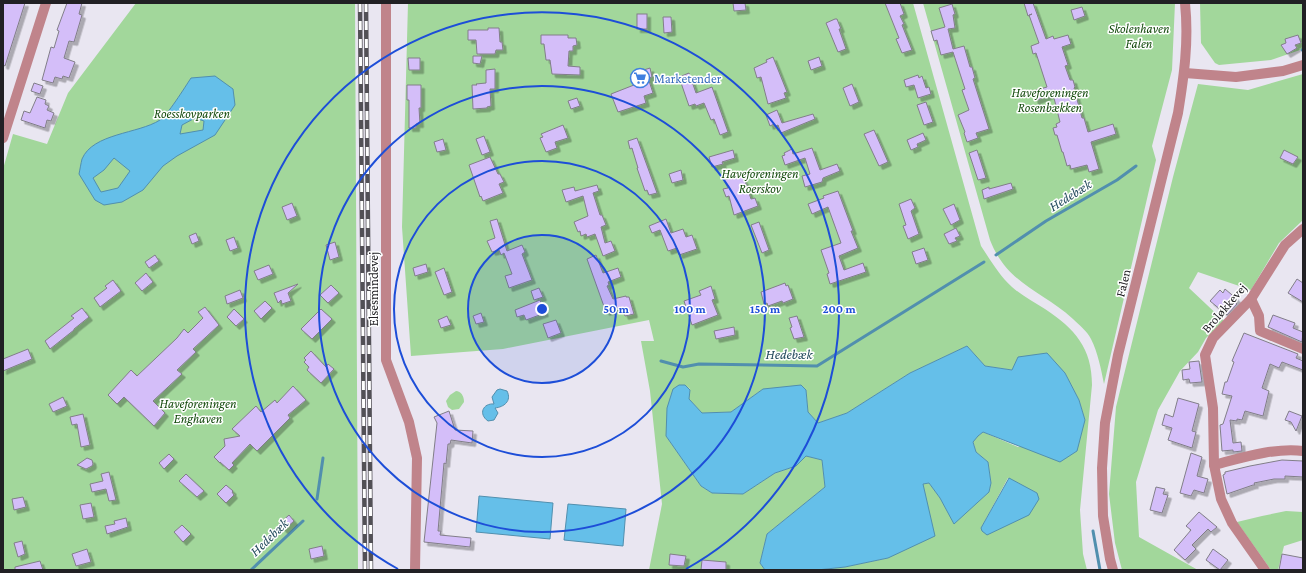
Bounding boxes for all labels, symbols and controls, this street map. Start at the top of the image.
park label: Skolenhaven Falen [1108,21,1170,51]
supermarket icon: Marketender [629,67,651,89]
place label: Marketender [654,71,722,86]
park label: Haveforeningen Rosenbækken [1012,85,1089,115]
park label: Roesskovparken [154,106,230,121]
park label: Haveforeningen Roerskov [722,166,799,196]
water label: Hedebæk [1046,175,1095,214]
street label: Elsesmindevej [366,252,382,326]
street label: Falen [1112,267,1134,299]
street label: Broløkkevej [1198,280,1250,336]
centre of rings [535,302,549,316]
text: 50 m [603,302,630,316]
text: 100 m [674,302,707,316]
text: 150 m [750,302,781,316]
text: 200 m [822,302,856,316]
water label: Hedebæk [765,346,813,362]
park label: Haveforeningen Enghaven [160,396,237,426]
water label: Hedebæk [247,514,292,559]

